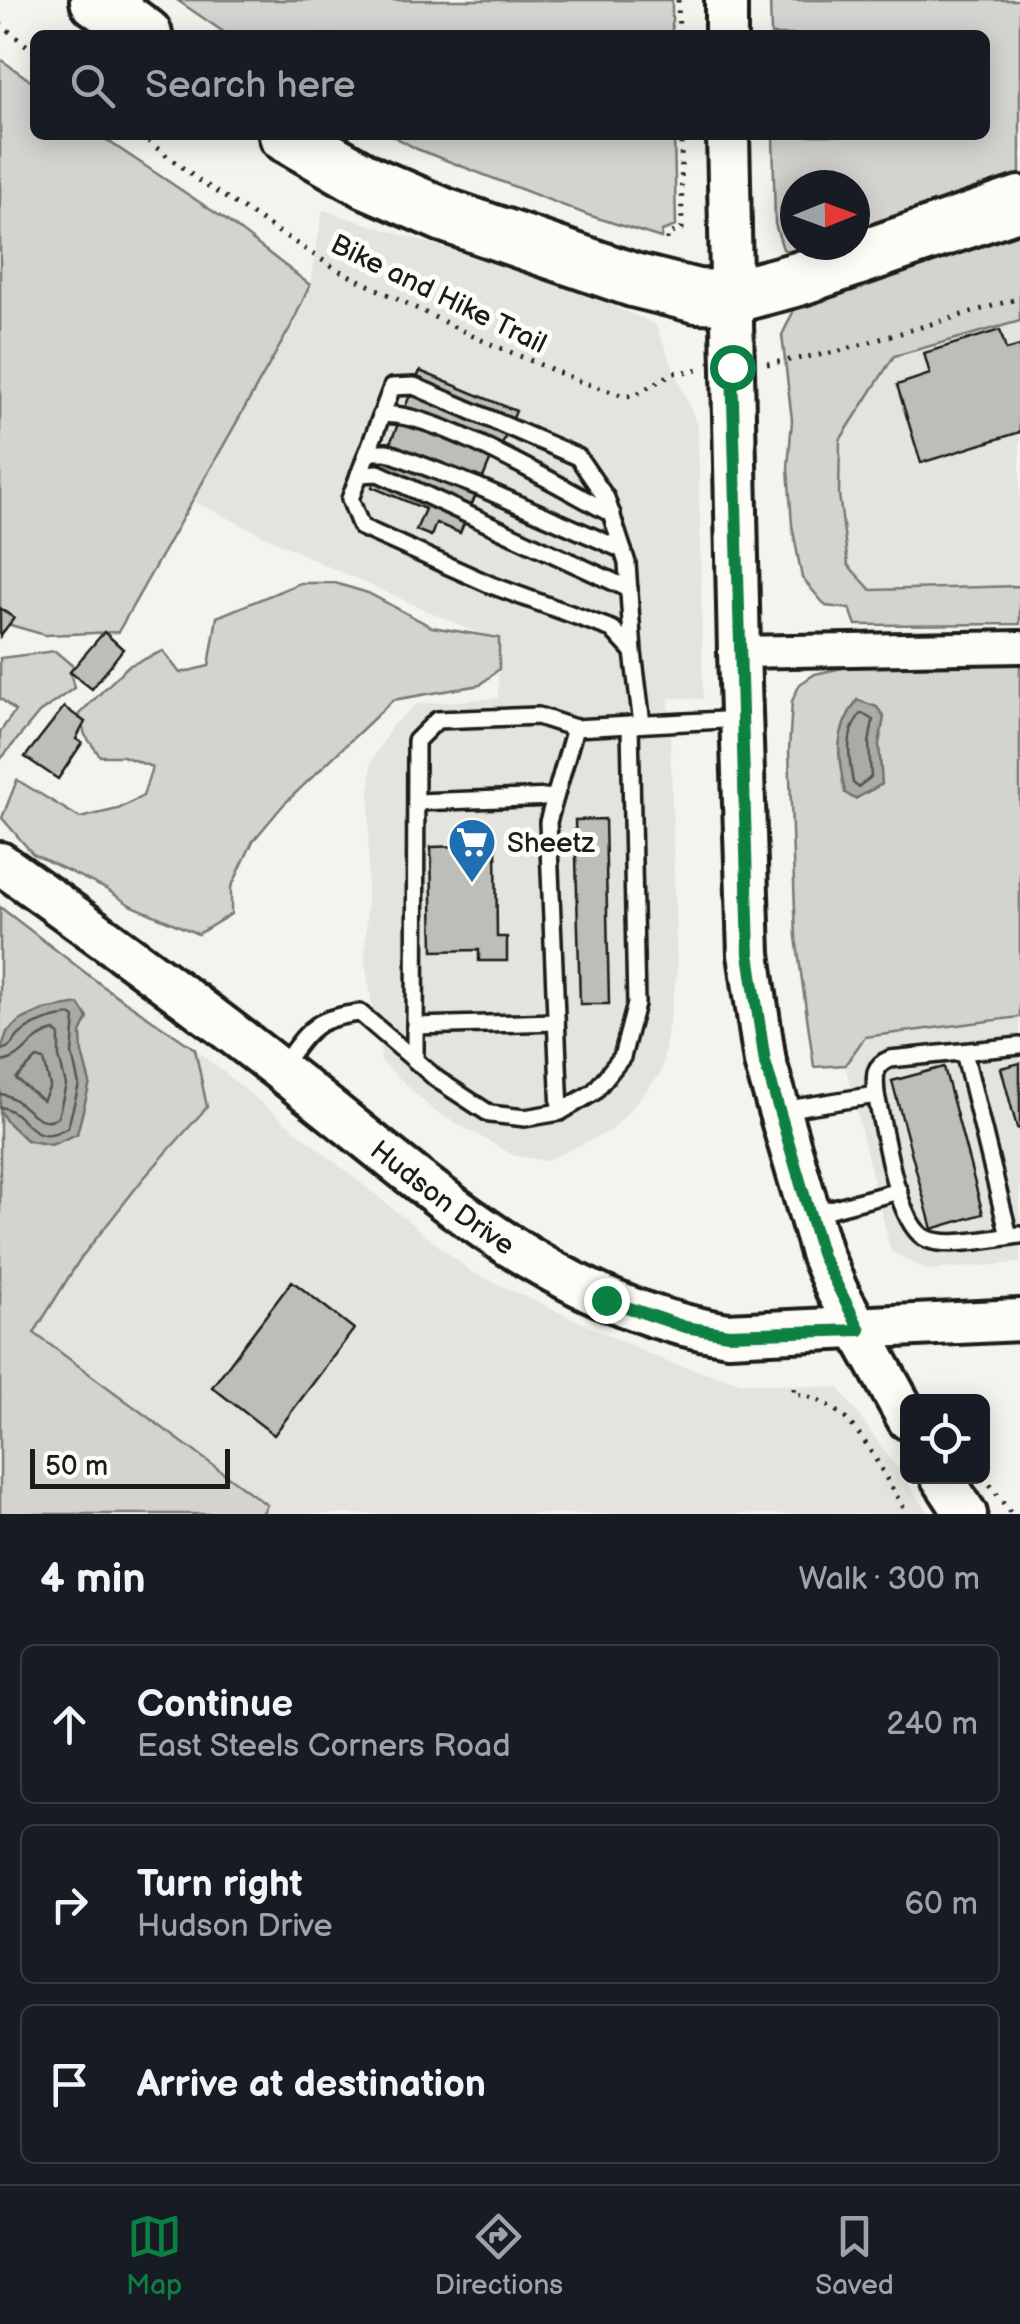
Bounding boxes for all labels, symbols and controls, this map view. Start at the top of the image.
search box [30,30,990,140]
icon: search [65,58,120,113]
text: Search here [145,63,356,108]
north arrow [780,170,870,260]
street label: Bike and Hike Trail [325,228,551,361]
route start [710,345,756,391]
supermarket icon: Sheetz [446,816,498,884]
place label: Sheetz [507,827,595,860]
street label: Hudson Drive [363,1134,520,1262]
route end [584,1278,630,1324]
map controls [900,1394,990,1484]
button: locate [900,1394,990,1484]
scale bar [30,1444,230,1488]
text: 50 m [45,1450,108,1483]
text: 4 min [40,1554,146,1605]
text: Walk · 300 m [798,1560,980,1599]
text: Continue [137,1682,293,1727]
icon: ahead [42,1697,97,1752]
text: 240 m [886,1705,978,1744]
text: East Steels Corners Road [137,1727,511,1766]
text: Turn right [137,1862,302,1907]
icon: right [42,1877,97,1932]
text: 60 m [905,1885,978,1924]
text: Hudson Drive [137,1907,333,1946]
icon: arrive [42,2057,97,2112]
text: Arrive at destination [137,2062,486,2107]
tab: Map [126,2209,182,2302]
tab: Directions [434,2209,563,2302]
tab: Saved [815,2209,894,2302]

